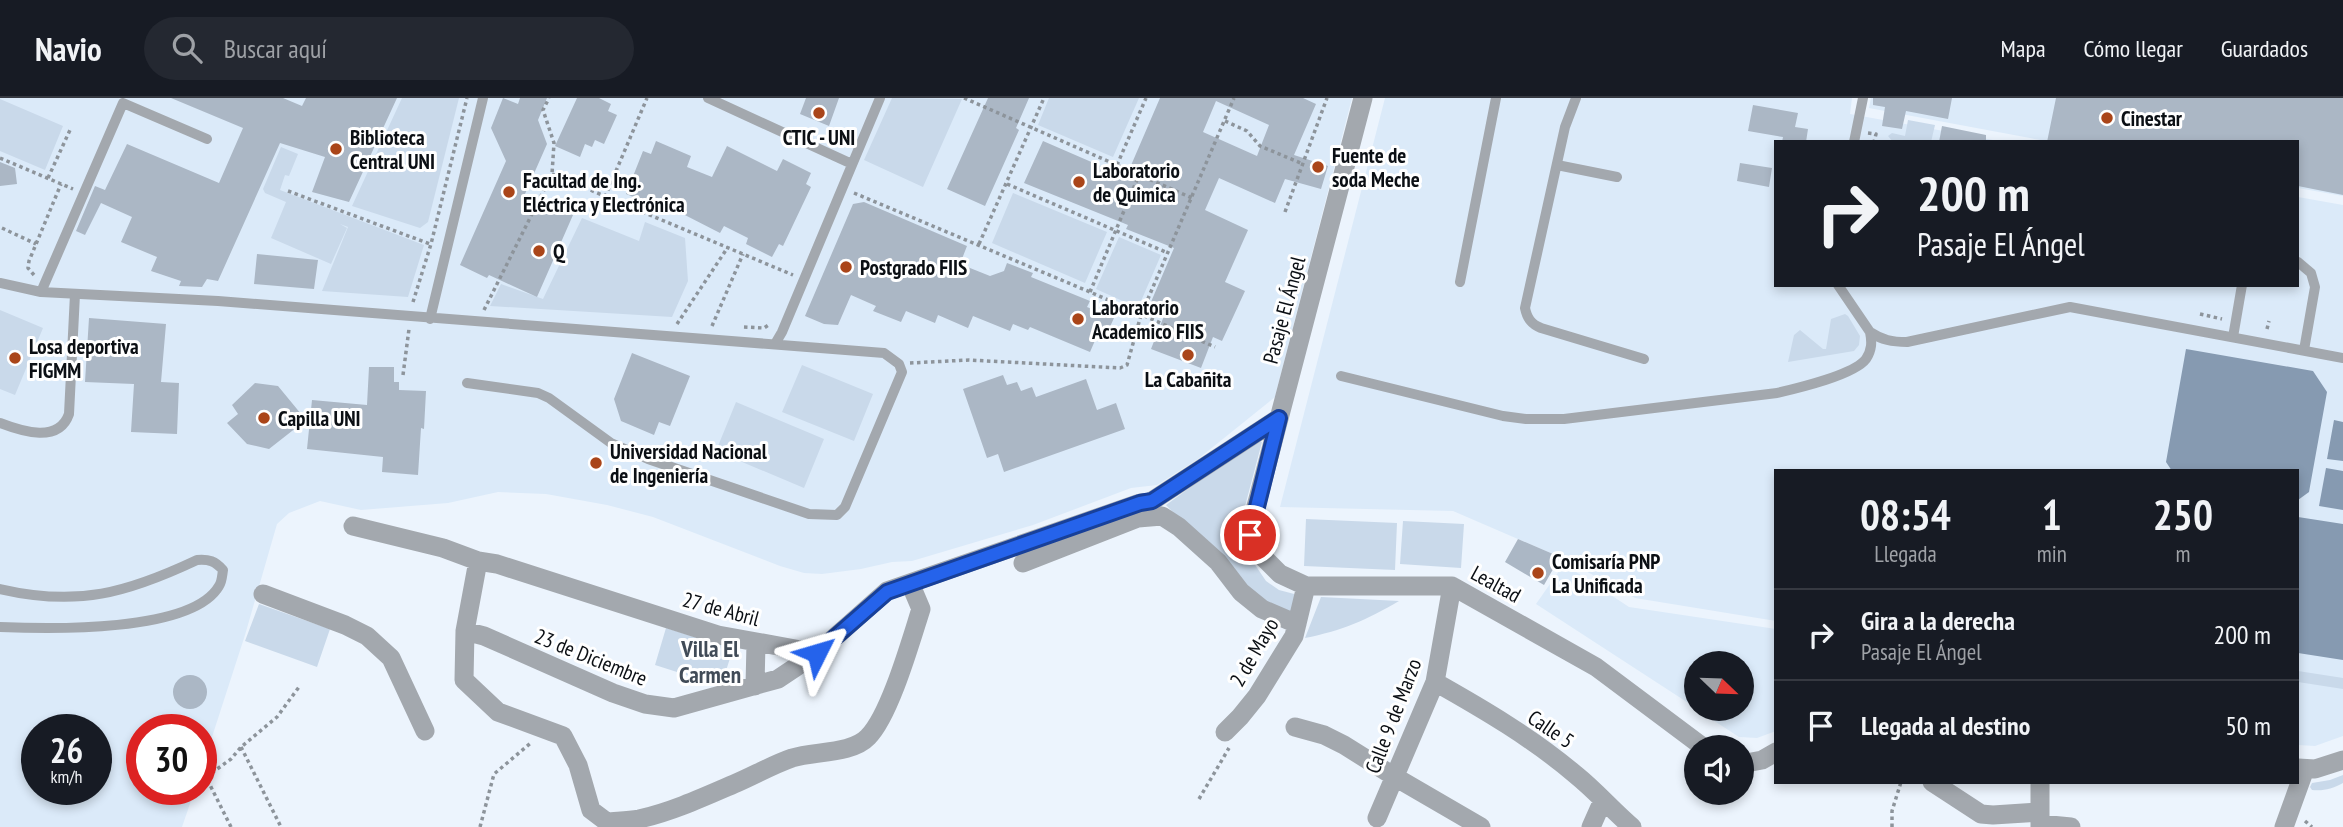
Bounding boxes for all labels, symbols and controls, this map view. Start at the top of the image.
search box [144,17,634,80]
text: Navio [35,27,102,70]
icon: search [168,29,206,67]
text: Buscar aquí [224,32,327,65]
text: Mapa [2001,33,2046,64]
text: Cómo llegar [2084,33,2183,64]
text: Guardados [2221,33,2308,64]
marker: CTIC - UNI [811,105,827,121]
place label: Cinestar [2121,105,2183,132]
marker: Cinestar [2099,110,2115,126]
place label: Biblioteca Central UNI [350,124,435,175]
place label: CTIC - UNI [783,124,855,151]
marker: Biblioteca Central UNI [328,141,344,157]
place label: Fuente de soda Meche [1332,142,1420,193]
place label: Laboratorio de Quimica [1093,157,1180,208]
marker: Fuente de soda Meche [1310,159,1326,175]
text: 200 m [1917,161,2030,225]
place label: Facultad de Ing. Eléctrica y Electrónica [523,167,685,218]
icon: right [1802,168,1893,259]
marker: Laboratorio de Quimica [1071,174,1087,190]
marker: Facultad de Ing. Eléctrica y Electrónica [501,184,517,200]
text: Pasaje El Ángel [1917,223,2085,265]
place label: Q [553,238,566,265]
marker: Q [531,243,547,259]
street label: Pasaje El Ángel [1257,253,1311,367]
place label: Postgrado FIIS [860,254,967,281]
marker: Postgrado FIIS [838,259,854,275]
place label: Laboratorio Academico FIIS [1091,294,1204,345]
marker: Laboratorio Academico FIIS [1070,311,1086,327]
place label: Losa deportiva FIGMM [29,333,139,384]
marker: La Cabañita [1180,347,1196,363]
marker: Losa deportiva FIGMM [7,350,23,366]
place label: La Cabañita [1145,366,1232,393]
place label: Capilla UNI [278,405,361,432]
marker: Capilla UNI [256,410,272,426]
place label: Universidad Nacional de Ingeniería [610,438,768,489]
marker: Universidad Nacional de Ingeniería [588,455,604,471]
text: 08:54 [1860,487,1951,542]
text: 1 [2042,487,2062,542]
text: 250 [2153,487,2213,542]
pin [1220,505,1280,565]
icon: arrive [1231,516,1269,554]
text: Llegada [1874,539,1937,568]
text: min [2037,539,2067,568]
text: m [2175,539,2190,568]
place label: Comisaría PNP La Unificada [1552,548,1660,599]
street label: Lealtad [1466,559,1526,609]
marker: Comisaría PNP La Unificada [1530,565,1546,581]
street label: 27 de Abril [680,586,762,632]
text: Gira a la derecha [1861,604,2015,637]
street label: 2 de Mayo [1224,613,1284,691]
position arrow [780,616,854,690]
icon: right [1802,616,1840,654]
text: 200 m [2213,618,2271,651]
street label: 23 de Diciembre [531,622,651,692]
district label: Villa El Carmen [679,634,741,689]
text: Pasaje El Ángel [1861,637,1982,666]
north arrow [1684,651,1754,721]
map controls [1684,651,1754,805]
street label: Calle 9 de Marzo [1359,655,1427,777]
street label: Calle 5 [1523,704,1579,754]
icon: arrive [1802,707,1840,745]
text: Llegada al destino [1861,709,2030,742]
text: 50 m [2225,709,2271,742]
speed limit sign: 30 [126,714,217,805]
text: 26 [50,727,83,773]
button: sound [1684,735,1754,805]
text: km/h [51,765,82,788]

